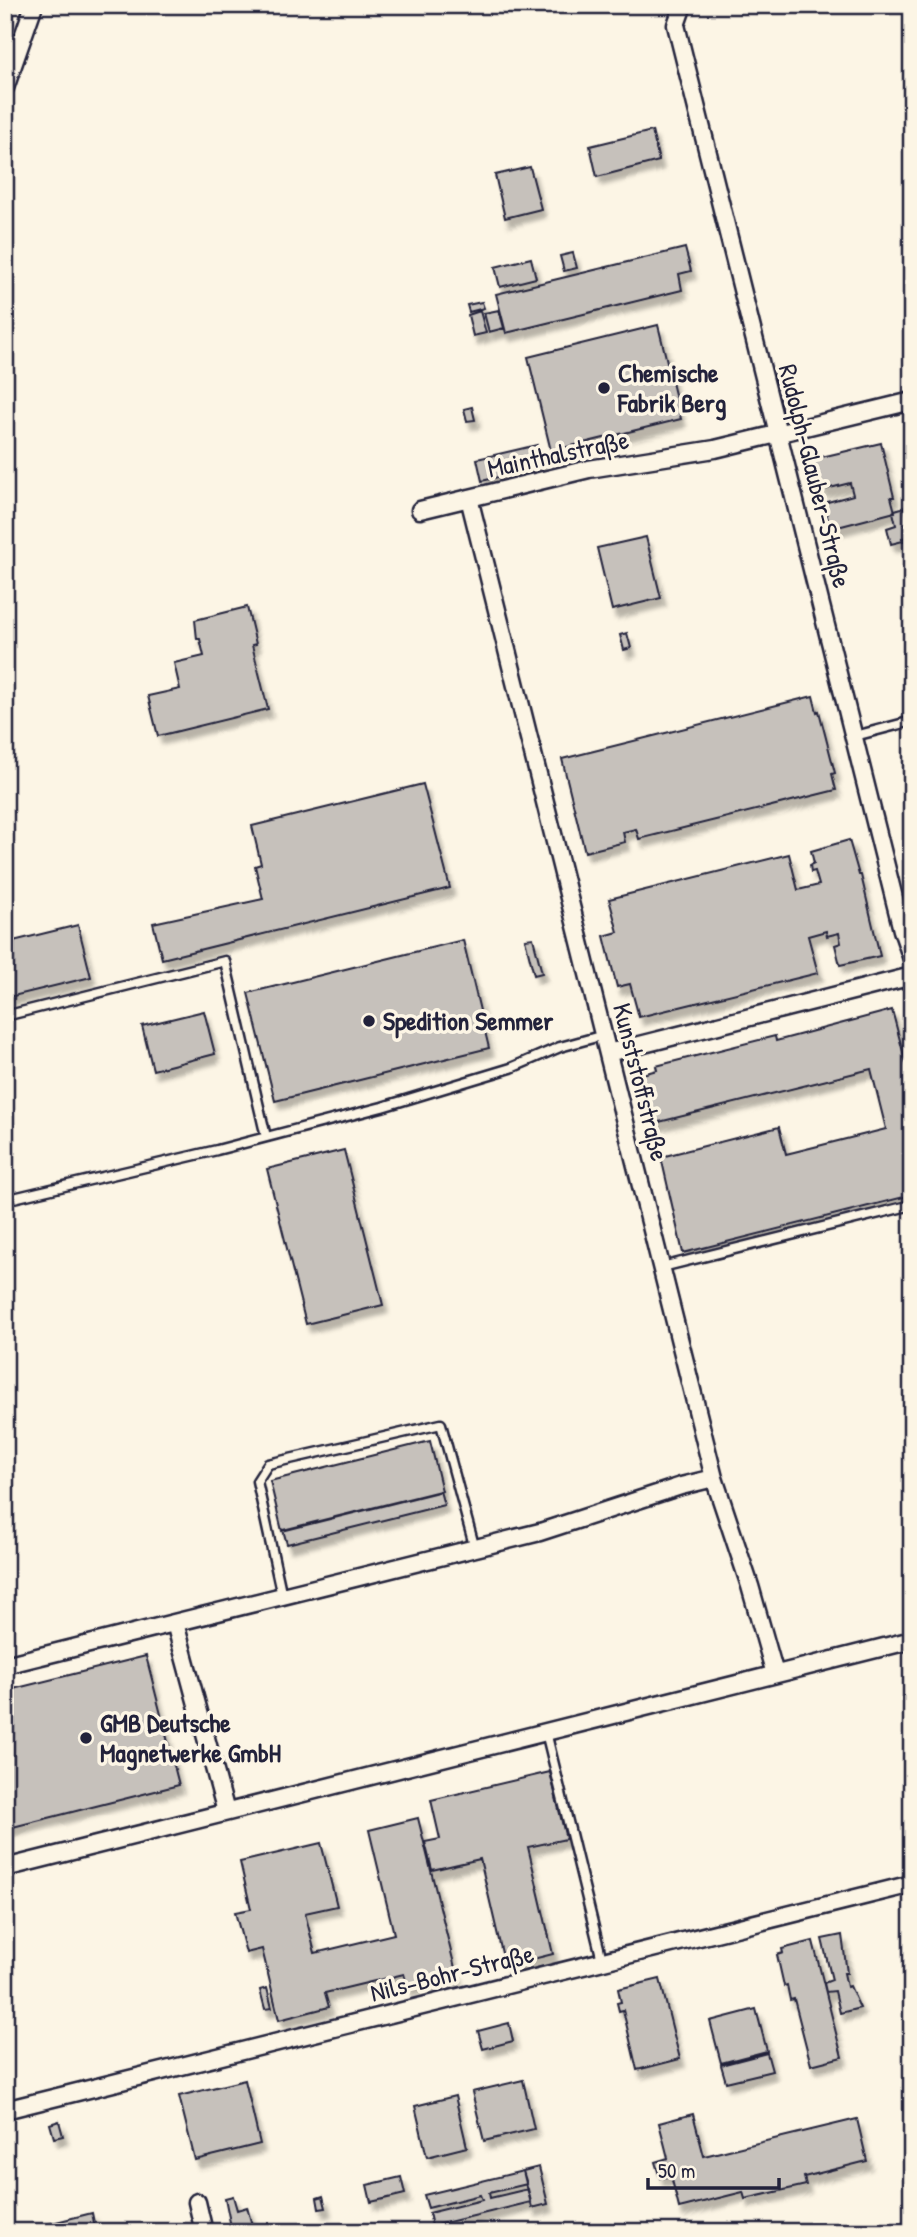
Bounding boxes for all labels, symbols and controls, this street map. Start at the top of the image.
place label: Chemische Fabrik Berg [617,355,727,421]
street label: Rudolph-Glauber-Straße [771,361,860,591]
marker: Chemische Fabrik Berg [596,380,612,396]
street label: Mainthalstraße [484,421,632,486]
street label: Kunststoffstraße [605,1000,678,1164]
place label: Spedition Semmer [383,1003,554,1039]
marker: Spedition Semmer [361,1013,377,1029]
place label: GMB Deutsche Magnetwerke GmbH [100,1705,281,1771]
marker: GMB Deutsche Magnetwerke GmbH [78,1730,94,1746]
street label: Nils-Bohr-Straße [366,1935,537,2010]
scale bar [648,2146,779,2190]
text: 50 m [658,2156,695,2185]

